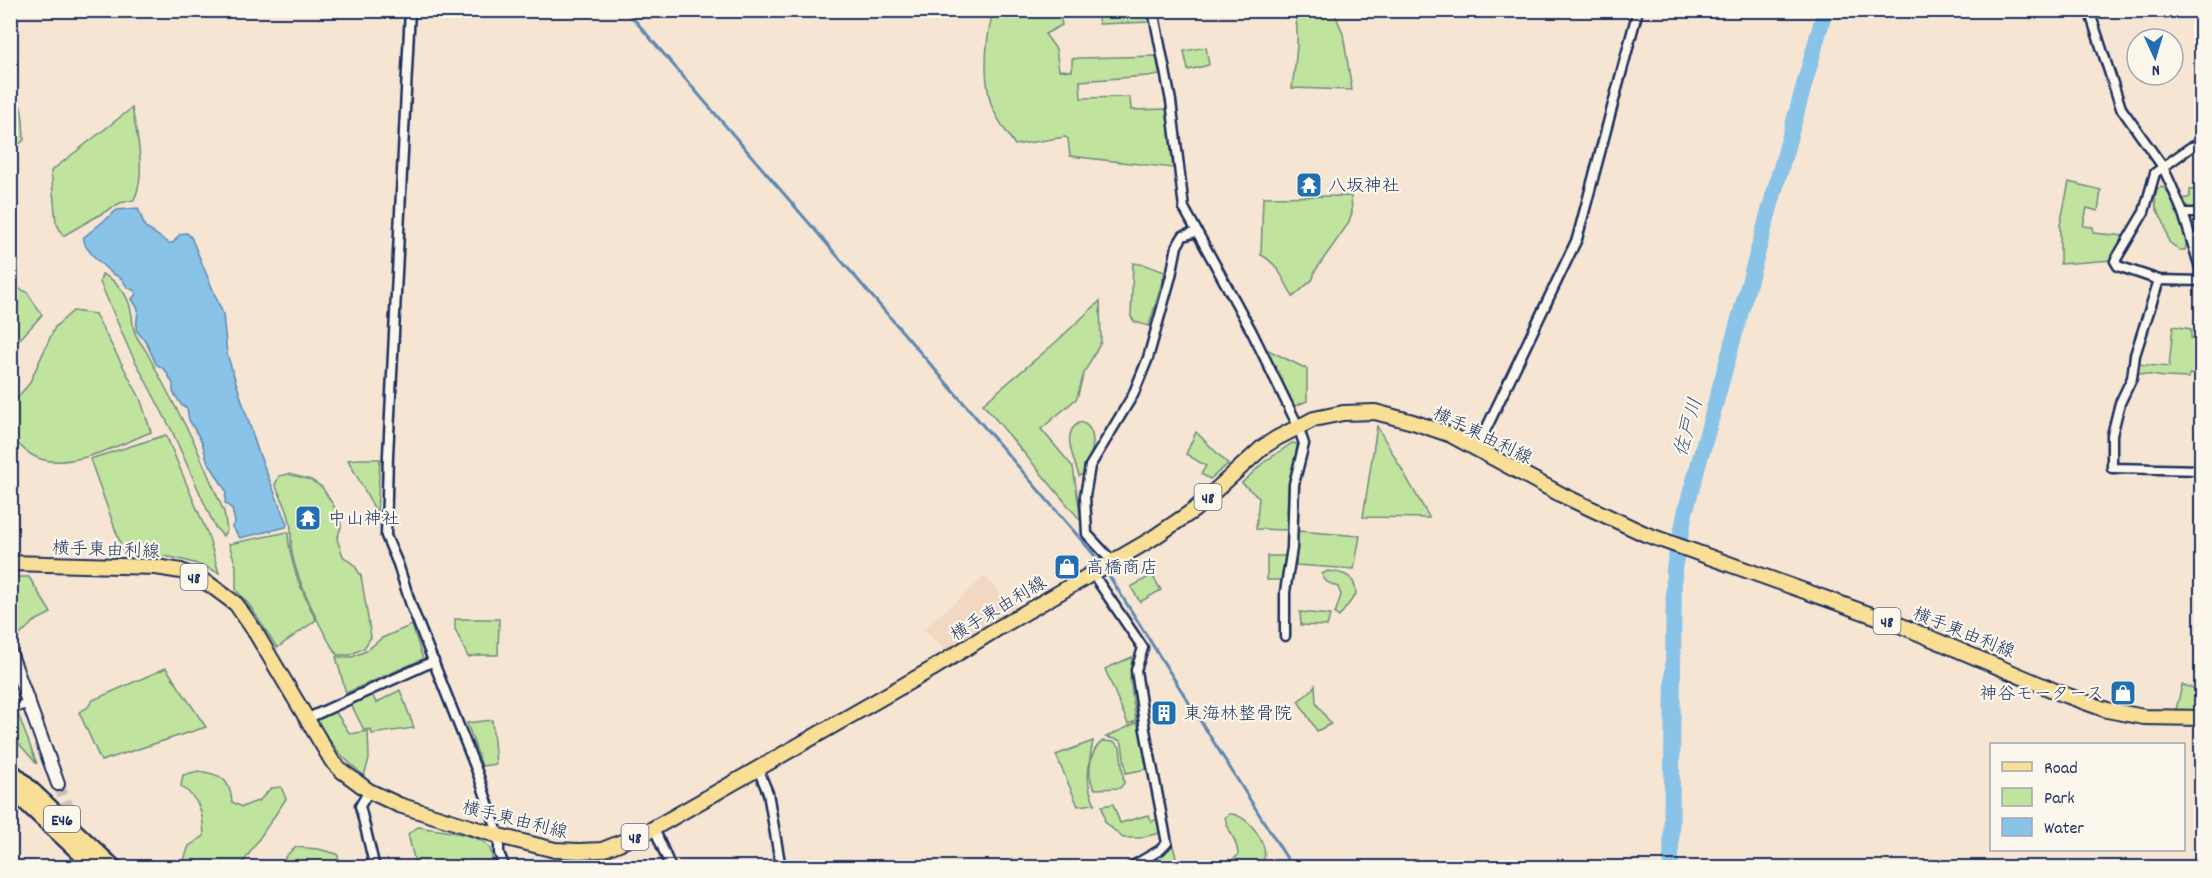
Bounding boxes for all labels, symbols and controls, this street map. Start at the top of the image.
north arrow [2125,27,2185,87]
text: N [2151,58,2161,81]
temple icon: 八坂神社 [1294,170,1324,200]
place label: 八坂神社 [1328,175,1400,200]
water label: 佐戸川 [1668,395,1712,461]
street label: 横手東由利線 [1428,402,1536,472]
road number: 48 [1194,484,1222,510]
temple icon: 中山神社 [293,503,323,533]
place label: 中山神社 [328,508,400,533]
street label: 横手東由利線 [52,537,160,566]
shop icon: 高橋商店 [1052,552,1082,582]
place label: 高橋商店 [1086,557,1158,582]
road number: 48 [180,564,208,590]
street label: 横手東由利線 [947,572,1052,649]
street label: 横手東由利線 [1908,602,2018,666]
road number: 48 [1874,608,1900,634]
shop icon: 神谷モータース [2108,678,2138,708]
place label: 神谷モータース [1979,683,2104,708]
building icon: 東海林整骨院 [1149,698,1179,728]
place label: 東海林整骨院 [1184,703,1292,728]
legend [1990,743,2185,851]
text: Road [2044,757,2078,782]
text: Park [2044,787,2075,812]
street label: 横手東由利線 [459,796,570,847]
road number: E46 [44,806,80,832]
text: Water [2044,817,2084,842]
road number: 48 [622,824,648,850]

